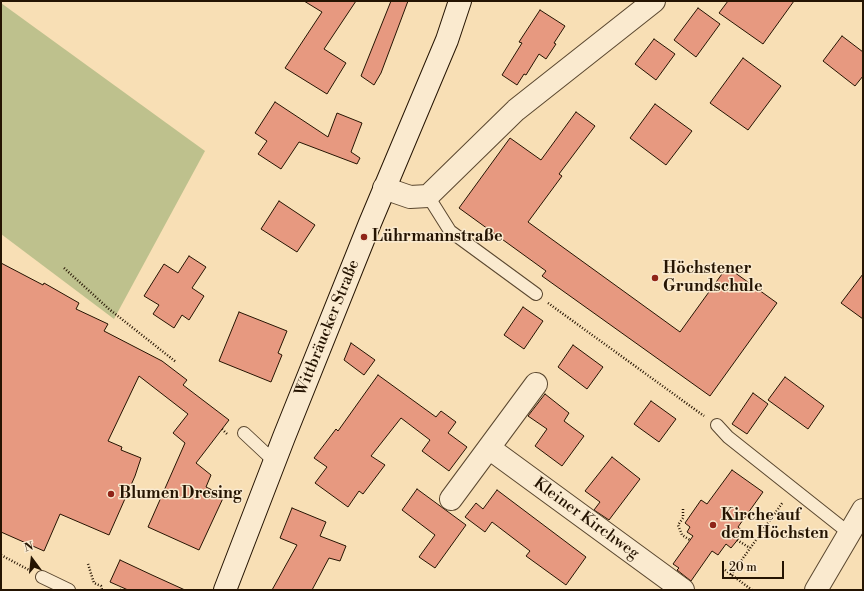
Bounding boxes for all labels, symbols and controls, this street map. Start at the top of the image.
place label: Lührmannstraße [372,227,503,247]
marker: Lührmannstraße [359,232,369,242]
street label: Wittbräucker Straße [292,257,364,399]
place label: Höchstener Grundschule [663,259,762,297]
marker: Höchstener Grundschule [650,273,660,283]
street label: Kleiner Kirchweg [529,474,643,564]
place label: Blumen Dresing [119,484,242,504]
marker: Blumen Dresing [106,489,116,499]
place label: Kirche auf dem Höchsten [721,506,829,544]
marker: Kirche auf dem Höchsten [708,520,718,530]
north arrow [12,539,52,579]
text: N [23,540,35,555]
scale bar [724,553,786,579]
text: 20 m [729,560,757,575]

